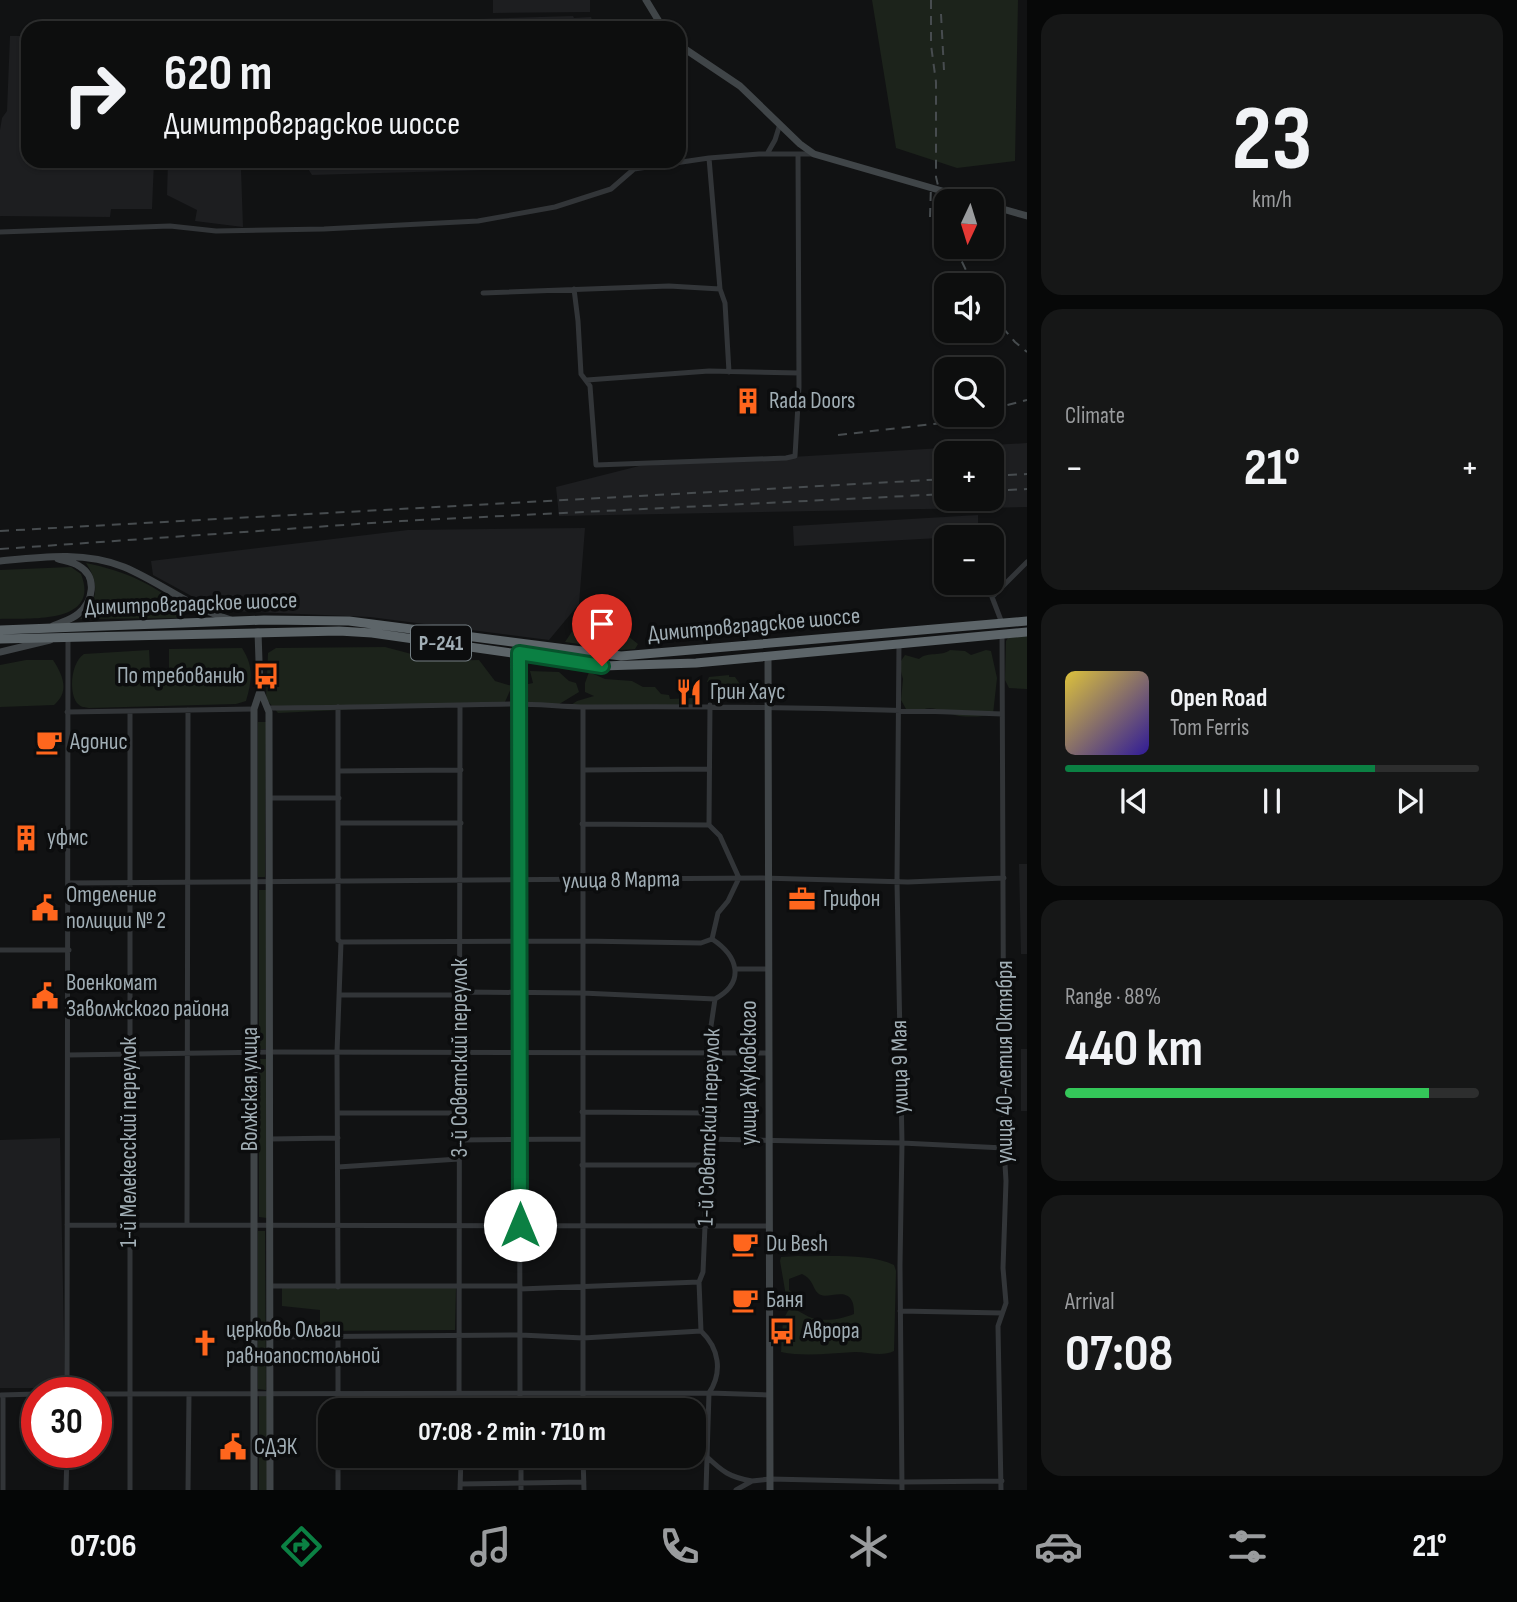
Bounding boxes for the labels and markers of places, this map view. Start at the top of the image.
building icon: Rada Doors [733,386,763,416]
place label: Rada Doors [769,387,855,415]
pin [572,594,632,666]
bus stop icon: По требованию [251,661,281,691]
place label: По требованию [117,662,245,690]
restaurant icon: Грин Хаус [674,677,704,707]
place label: Грин Хаус [710,678,785,706]
cafe icon: Адонис [34,727,64,757]
place label: Адонис [69,728,128,756]
building icon: уфмс [11,823,41,853]
place label: уфмс [47,824,89,852]
place label: Отделение полиции № 2 [66,881,166,935]
office icon: Грифон [787,884,817,914]
place label: Грифон [823,885,880,913]
public building icon: Отделение полиции № 2 [30,893,60,923]
place label: Военкомат Заволжского района [66,969,229,1023]
public building icon: Военкомат Заволжского района [30,981,60,1011]
cafe icon: Du Besh [730,1229,760,1259]
place label: Du Besh [766,1230,828,1258]
cafe icon: Баня [730,1285,760,1315]
place label: Баня [766,1286,803,1314]
place label: церковь Ольги равноапостольной [226,1316,380,1370]
bus stop icon: Аврора [767,1316,797,1346]
place label: Аврора [802,1317,860,1345]
church icon: церковь Ольги равноапостольной [190,1328,220,1358]
public building icon: СДЭК [218,1432,248,1462]
place label: СДЭК [254,1433,298,1461]

